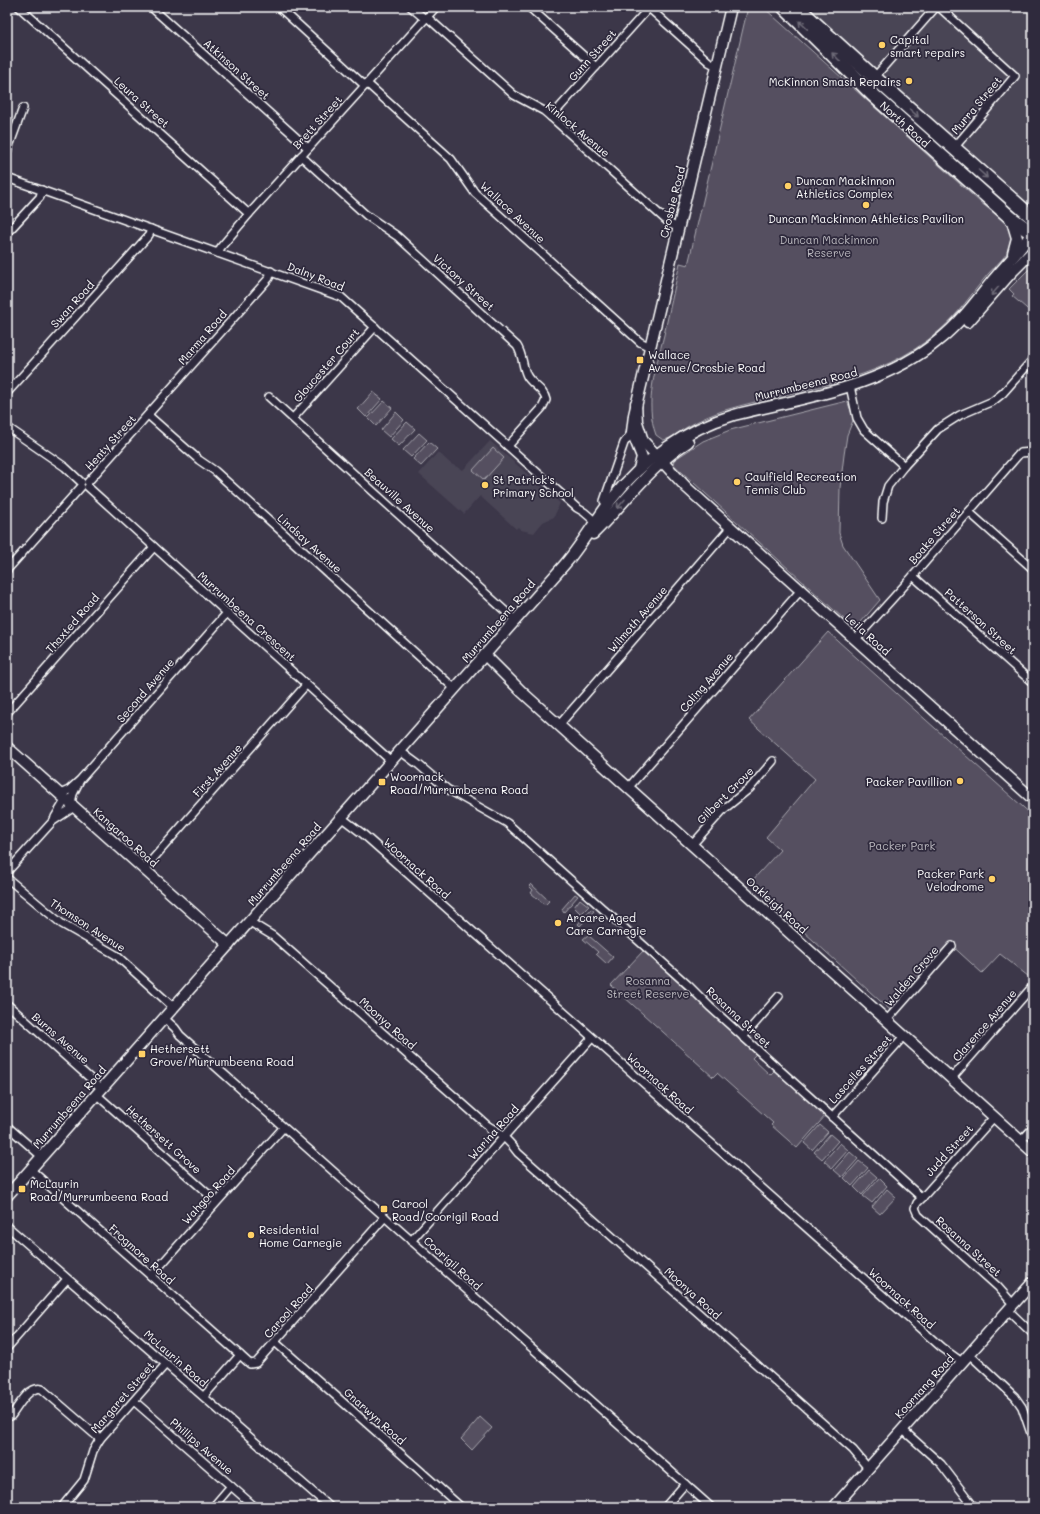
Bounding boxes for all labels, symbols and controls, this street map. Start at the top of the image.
one-way arrow [798,21,808,30]
street label: Gunn Street [565,26,619,84]
place label: Capital smart repairs [890,32,965,60]
street label: Atkinson Street [201,35,273,103]
marker: Capital smart repairs [877,40,887,50]
one-way arrow [831,53,841,62]
street label: Leura Street [111,73,173,131]
street label: Murra Street [947,73,1005,137]
place label: McKinnon Smash Repairs [769,74,901,89]
marker: McKinnon Smash Repairs [904,76,914,86]
street label: Brett Street [289,92,345,152]
street label: Kinlock Avenue [543,98,613,160]
street label: North Road [877,98,933,150]
one-way arrow [909,108,919,118]
street label: Crosbie Road [656,165,688,239]
one-way arrow [978,170,988,179]
place label: Duncan Mackinnon Athletics Complex [796,173,895,201]
street label: Wallace Avenue [477,178,549,246]
marker: Duncan Mackinnon Athletics Complex [783,181,793,191]
marker: Duncan Mackinnon Athletics Pavilion [861,200,871,210]
place label: Duncan Mackinnon Athletics Pavilion [768,211,964,226]
park label: Duncan Mackinnon Reserve [780,232,878,260]
street label: Victory Street [430,250,498,314]
street label: Dalny Road [285,258,347,294]
street label: Swan Road [47,277,97,331]
one-way arrow [991,286,1000,296]
street label: Marma Road [174,307,230,367]
street label: Gloucester Court [290,325,362,405]
place label: Wallace Avenue/Crosbie Road [648,347,765,375]
marker: Wallace Avenue/Crosbie Road [635,355,645,365]
street label: Murrumbeena Road [753,364,859,404]
street label: Henty Street [81,411,139,473]
street label: Beauville Avenue [362,464,438,536]
place label: Caulfield Recreation Tennis Club [745,469,857,497]
place label: St Patrick's Primary School [493,472,574,500]
marker: Caulfield Recreation Tennis Club [732,477,742,487]
marker: St Patrick's Primary School [480,480,490,490]
one-way arrow [617,499,626,509]
street label: Boake Street [905,503,963,567]
street label: Lindsay Avenue [275,510,346,576]
street label: Murrumbeena Crescent [195,568,299,664]
street label: Murrumbeena Road [458,576,538,666]
street label: Wilmoth Avenue [604,582,670,656]
street label: Patterson Street [942,585,1020,657]
street label: Thaxted Road [42,590,102,656]
street label: Leila Road [842,610,894,658]
street label: Coling Avenue [676,649,736,715]
street label: Second Avenue [113,655,177,725]
street label: First Avenue [189,740,245,800]
street label: Gilbert Grove [693,763,757,827]
place label: Woornack Road/Murrumbeena Road [390,769,528,797]
place label: Packer Pavillion [866,774,952,789]
marker: Packer Pavillion [955,776,965,786]
marker: Woornack Road/Murrumbeena Road [377,777,387,787]
street label: Kangaroo Road [90,804,162,870]
street label: Murrumbeena Road [244,819,324,909]
street label: Woornack Road [381,834,453,902]
park label: Packer Park [869,838,935,853]
place label: Packer Park Velodrome [917,866,984,894]
street label: Oakleigh Road [743,873,811,937]
marker: Packer Park Velodrome [987,874,997,884]
street label: Thomson Avenue [47,895,129,955]
place label: Arcare Aged Care Carnegie [566,910,646,938]
marker: Arcare Aged Care Carnegie [553,918,563,928]
street label: Walden Grove [881,942,942,1009]
park label: Rosanna Street Reserve [607,973,690,1001]
street label: Rosanna Street [703,983,775,1051]
street label: Clarence Avenue [949,986,1020,1064]
street label: Moonya Road [356,994,420,1052]
street label: Burns Avenue [29,1009,93,1067]
street label: Lascelles Street [825,1031,895,1107]
place label: Hethersett Grove/Murrumbeena Road [150,1041,294,1069]
marker: Hethersett Grove/Murrumbeena Road [137,1049,147,1059]
street label: Woornack Road [624,1049,696,1117]
street label: Murrumbeena Road [29,1062,109,1152]
street label: Hethersett Grove [123,1101,205,1177]
street label: Warina Road [464,1101,522,1163]
street label: Judd Street [922,1121,976,1179]
street label: Wahgoo Road [178,1163,238,1227]
place label: McLaurin Road/Murrumbeena Road [30,1176,168,1204]
marker: McLaurin Road/Murrumbeena Road [17,1184,27,1194]
place label: Carool Road/Coorigil Road [392,1196,498,1224]
marker: Carool Road/Coorigil Road [379,1204,389,1214]
street label: Rosanna Street [933,1213,1005,1280]
street label: Frogmore Road [106,1221,178,1287]
place label: Residential Home Carnegie [259,1222,342,1250]
marker: Residential Home Carnegie [246,1230,256,1240]
street label: Coorigil Road [421,1233,485,1293]
street label: Moonya Road [661,1264,725,1322]
street label: Woornack Road [866,1264,938,1332]
street label: Carool Road [260,1281,316,1341]
street label: McLaurin Road [141,1326,211,1390]
street label: Koornang Road [891,1351,957,1421]
street label: Margaret Street [87,1358,157,1436]
street label: Gnarwyn Road [341,1384,409,1448]
street label: Phillips Avenue [167,1414,237,1478]

